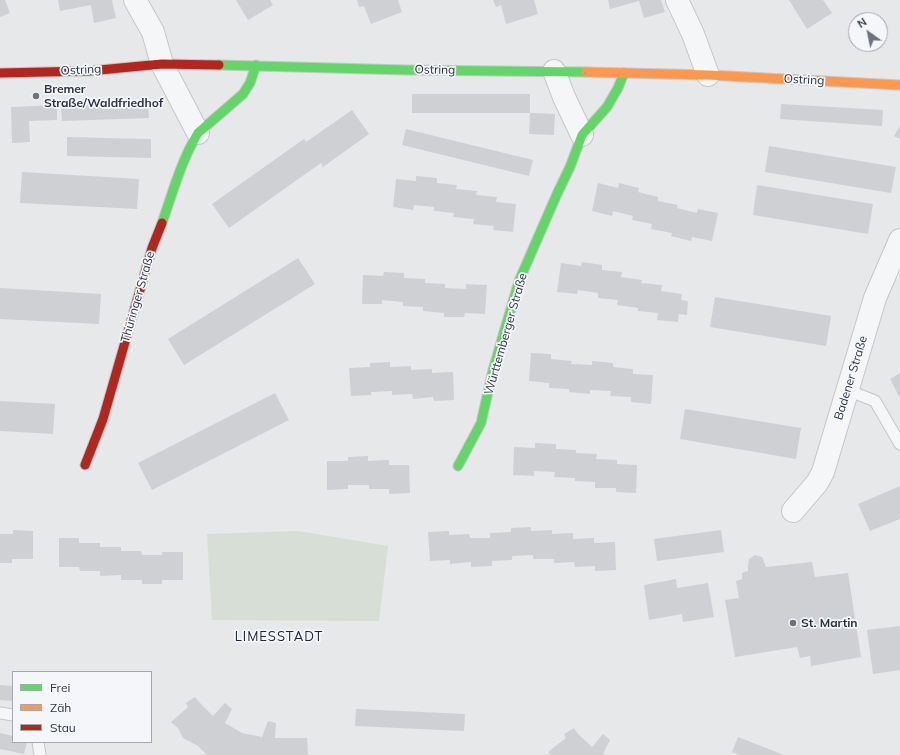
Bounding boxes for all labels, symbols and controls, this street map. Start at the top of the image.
north arrow [848,12,888,52]
text: N [855,15,869,31]
street label: Ostring [60,62,102,78]
street label: Ostring [414,62,456,78]
street label: Ostring [783,72,825,88]
place label: Bremer Straße/Waldfriedhof [44,82,163,110]
marker: Bremer Straße/Waldfriedhof [31,91,41,101]
street label: Thüringer Straße [118,250,158,344]
street label: Württemberger Straße [482,271,530,397]
street label: Badener Straße [831,334,871,422]
place label: St. Martin [801,616,858,630]
marker: St. Martin [788,618,798,628]
district label: LIMESSTADT [235,629,323,645]
legend [12,671,152,743]
text: Frei [50,680,70,695]
text: Zäh [50,700,71,715]
text: Stau [50,720,76,735]

